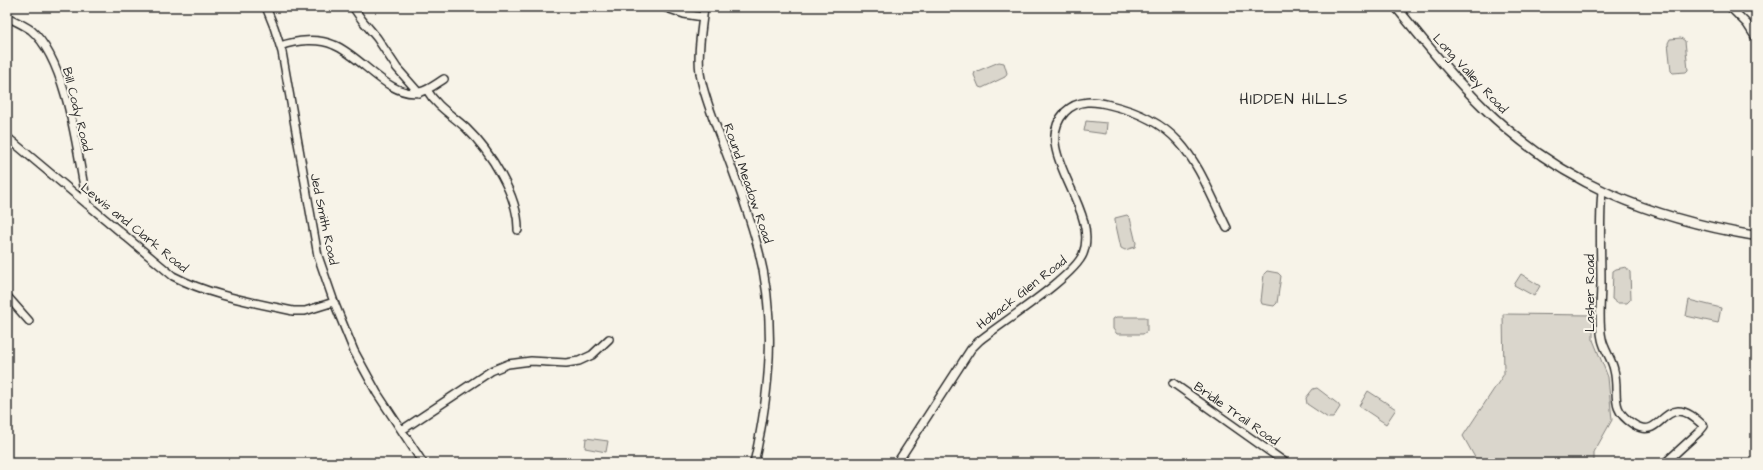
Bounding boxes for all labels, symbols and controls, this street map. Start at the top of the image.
street label: Long Valley Road [1428,30,1512,118]
street label: Bill Cody Road [57,65,96,154]
district label: HIDDEN HILLS [1240,89,1348,110]
street label: Round Meadow Road [719,121,777,246]
street label: Jed Smith Road [306,172,343,267]
street label: Lewis and Clark Road [77,179,192,277]
street label: Hoback Glen Road [973,252,1071,334]
street label: Lasher Road [1581,254,1599,332]
street label: Bridle Trail Road [1190,378,1283,450]

